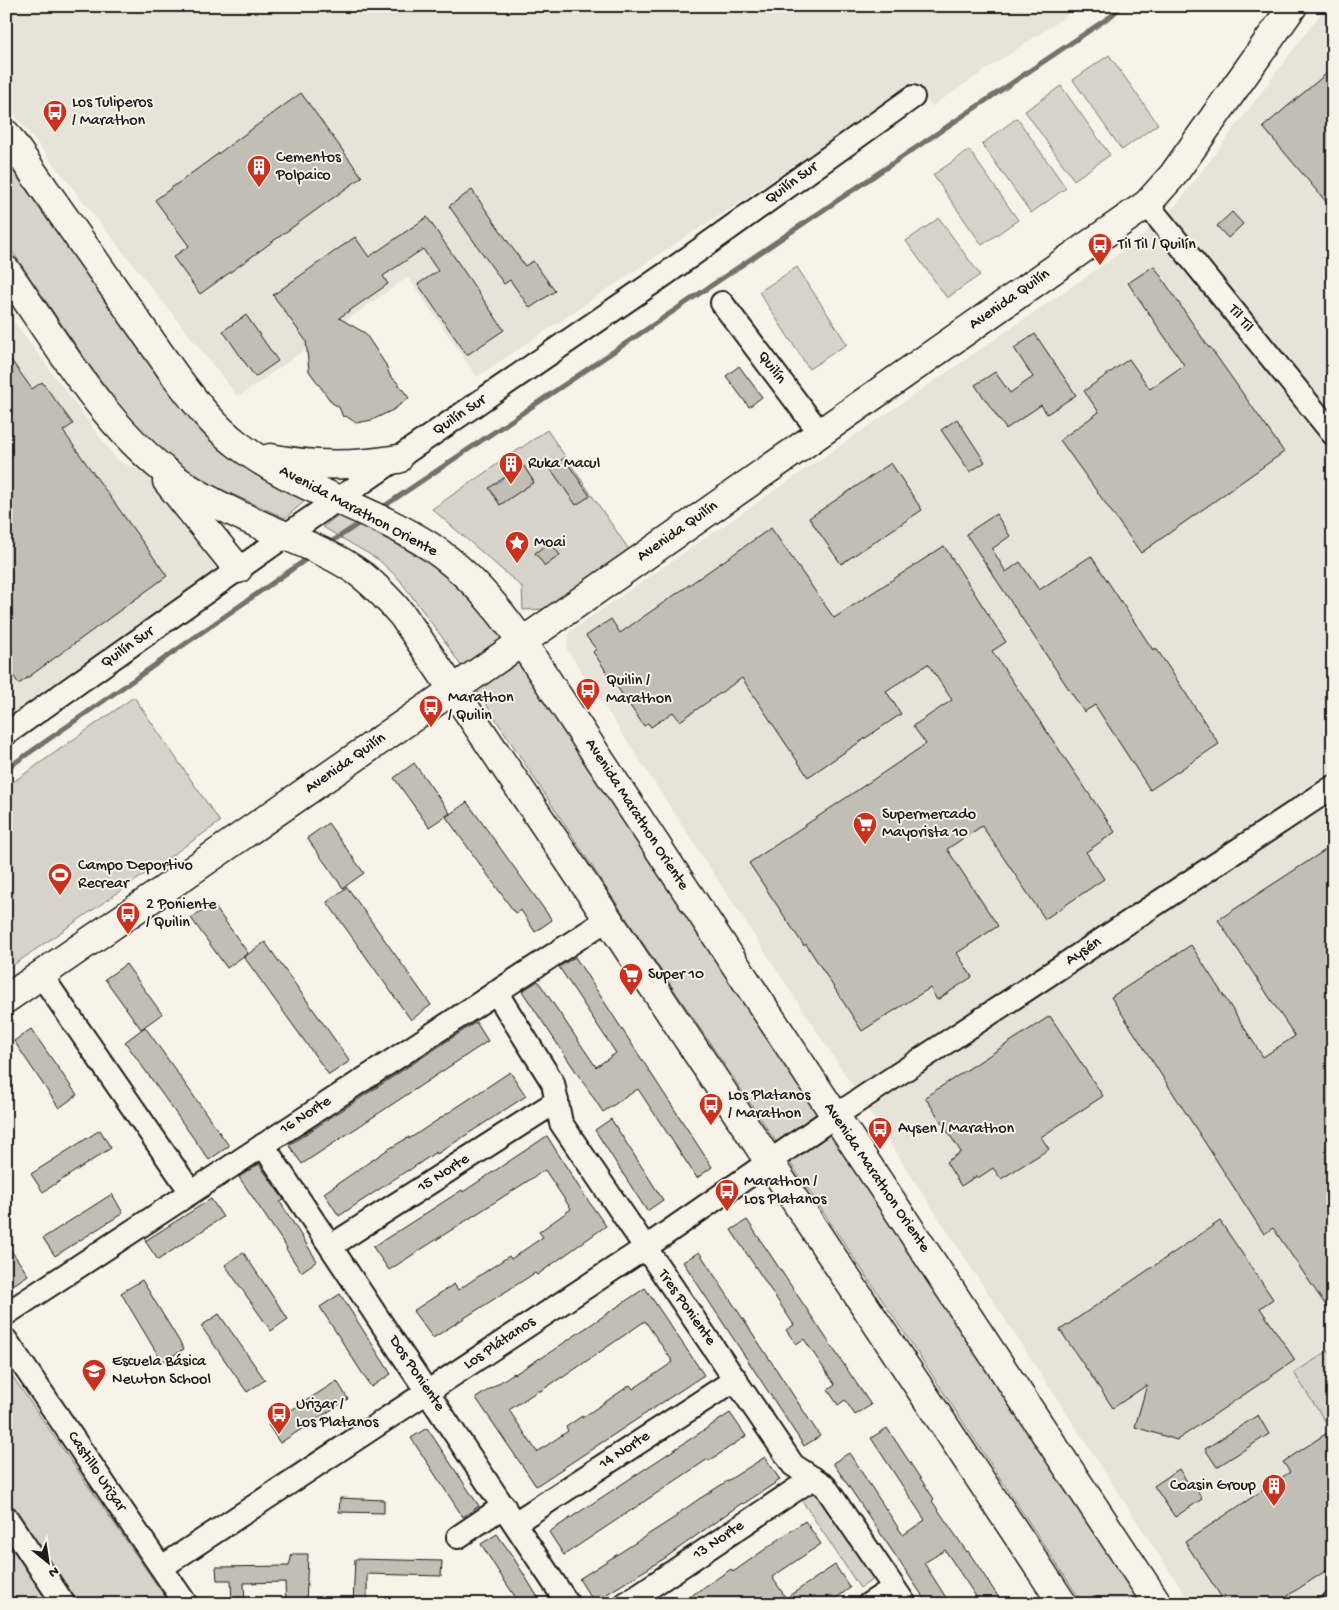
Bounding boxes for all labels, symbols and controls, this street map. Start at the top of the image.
place label: Los Tuliperos / Marathon [72,94,154,131]
bus stop icon: Los Tuliperos / Marathon [42,99,68,133]
place label: Cementos Polpaico [275,149,342,186]
building icon: Cementos Polpaico [246,154,272,188]
street label: Quilín Sur [762,158,823,210]
bus stop icon: Til Til / Quilín [1087,232,1113,266]
place label: Til Til / Quilín [1117,236,1196,255]
street label: Avenida Quilín [966,265,1054,335]
street label: Til Til [1223,301,1257,337]
street label: Quilín [752,348,790,389]
street label: Quilín Sur [430,390,492,441]
building icon: Ruka Macul [498,451,524,485]
place label: Ruka Macul [528,455,600,474]
street label: Avenida Marathon Oriente [276,462,441,562]
street label: Avenida Quilín [634,497,722,567]
place icon: Moai [504,530,530,564]
place label: Moai [534,534,566,553]
street label: Quilín Sur [98,622,159,673]
place label: Quilin / Marathon [606,672,672,709]
bus stop icon: Quilin / Marathon [575,677,601,711]
place label: Marathon / Quilin [448,689,514,726]
bus stop icon: Marathon / Quilin [418,694,444,728]
street label: Avenida Quilín [302,729,390,799]
street label: Avenida Marathon Oriente [580,736,692,895]
place label: Supermercado Mayorista 10 [882,806,976,843]
supermarket icon: Supermercado Mayorista 10 [852,811,878,845]
place label: Campo Deportivo Recrear [78,857,193,894]
sports icon: Campo Deportivo Recrear [47,862,73,896]
place label: 2 Poniente / Quilin [146,896,217,933]
bus stop icon: 2 Poniente / Quilin [115,901,141,935]
street label: Aysén [1062,933,1106,971]
supermarket icon: Super 10 [618,962,644,996]
place label: Super 10 [648,966,704,985]
place label: Los Platanos / Marathon [728,1087,811,1124]
street label: 16 Norte [276,1092,336,1140]
bus stop icon: Los Platanos / Marathon [698,1092,724,1126]
street label: Avenida Marathon Oriente [819,1099,934,1257]
bus stop icon: Aysen / Marathon [867,1116,893,1150]
place label: Aysen / Marathon [898,1120,1014,1139]
street label: 15 Norte [414,1150,474,1198]
place label: Marathon / Los Platanos [744,1173,827,1210]
bus stop icon: Marathon / Los Platanos [714,1178,740,1212]
street label: Tres Poniente [652,1265,720,1350]
street label: Los Plátanos [461,1312,540,1375]
street label: Dos Poniente [383,1332,449,1416]
place label: Escuela Básica Newton School [112,1353,211,1390]
school or university icon: Escuela Básica Newton School [81,1358,107,1392]
place label: Urizar / Los Platanos [296,1396,379,1433]
bus stop icon: Urizar / Los Platanos [266,1401,292,1435]
street label: 14 Norte [595,1427,655,1475]
street label: Castillo Urizar [62,1428,130,1517]
building icon: Coasin Group [1261,1473,1287,1507]
place label: Coasin Group [1170,1477,1256,1496]
street label: 13 Norte [689,1517,749,1566]
north arrow [22,1538,72,1588]
text: N [45,1561,61,1581]

